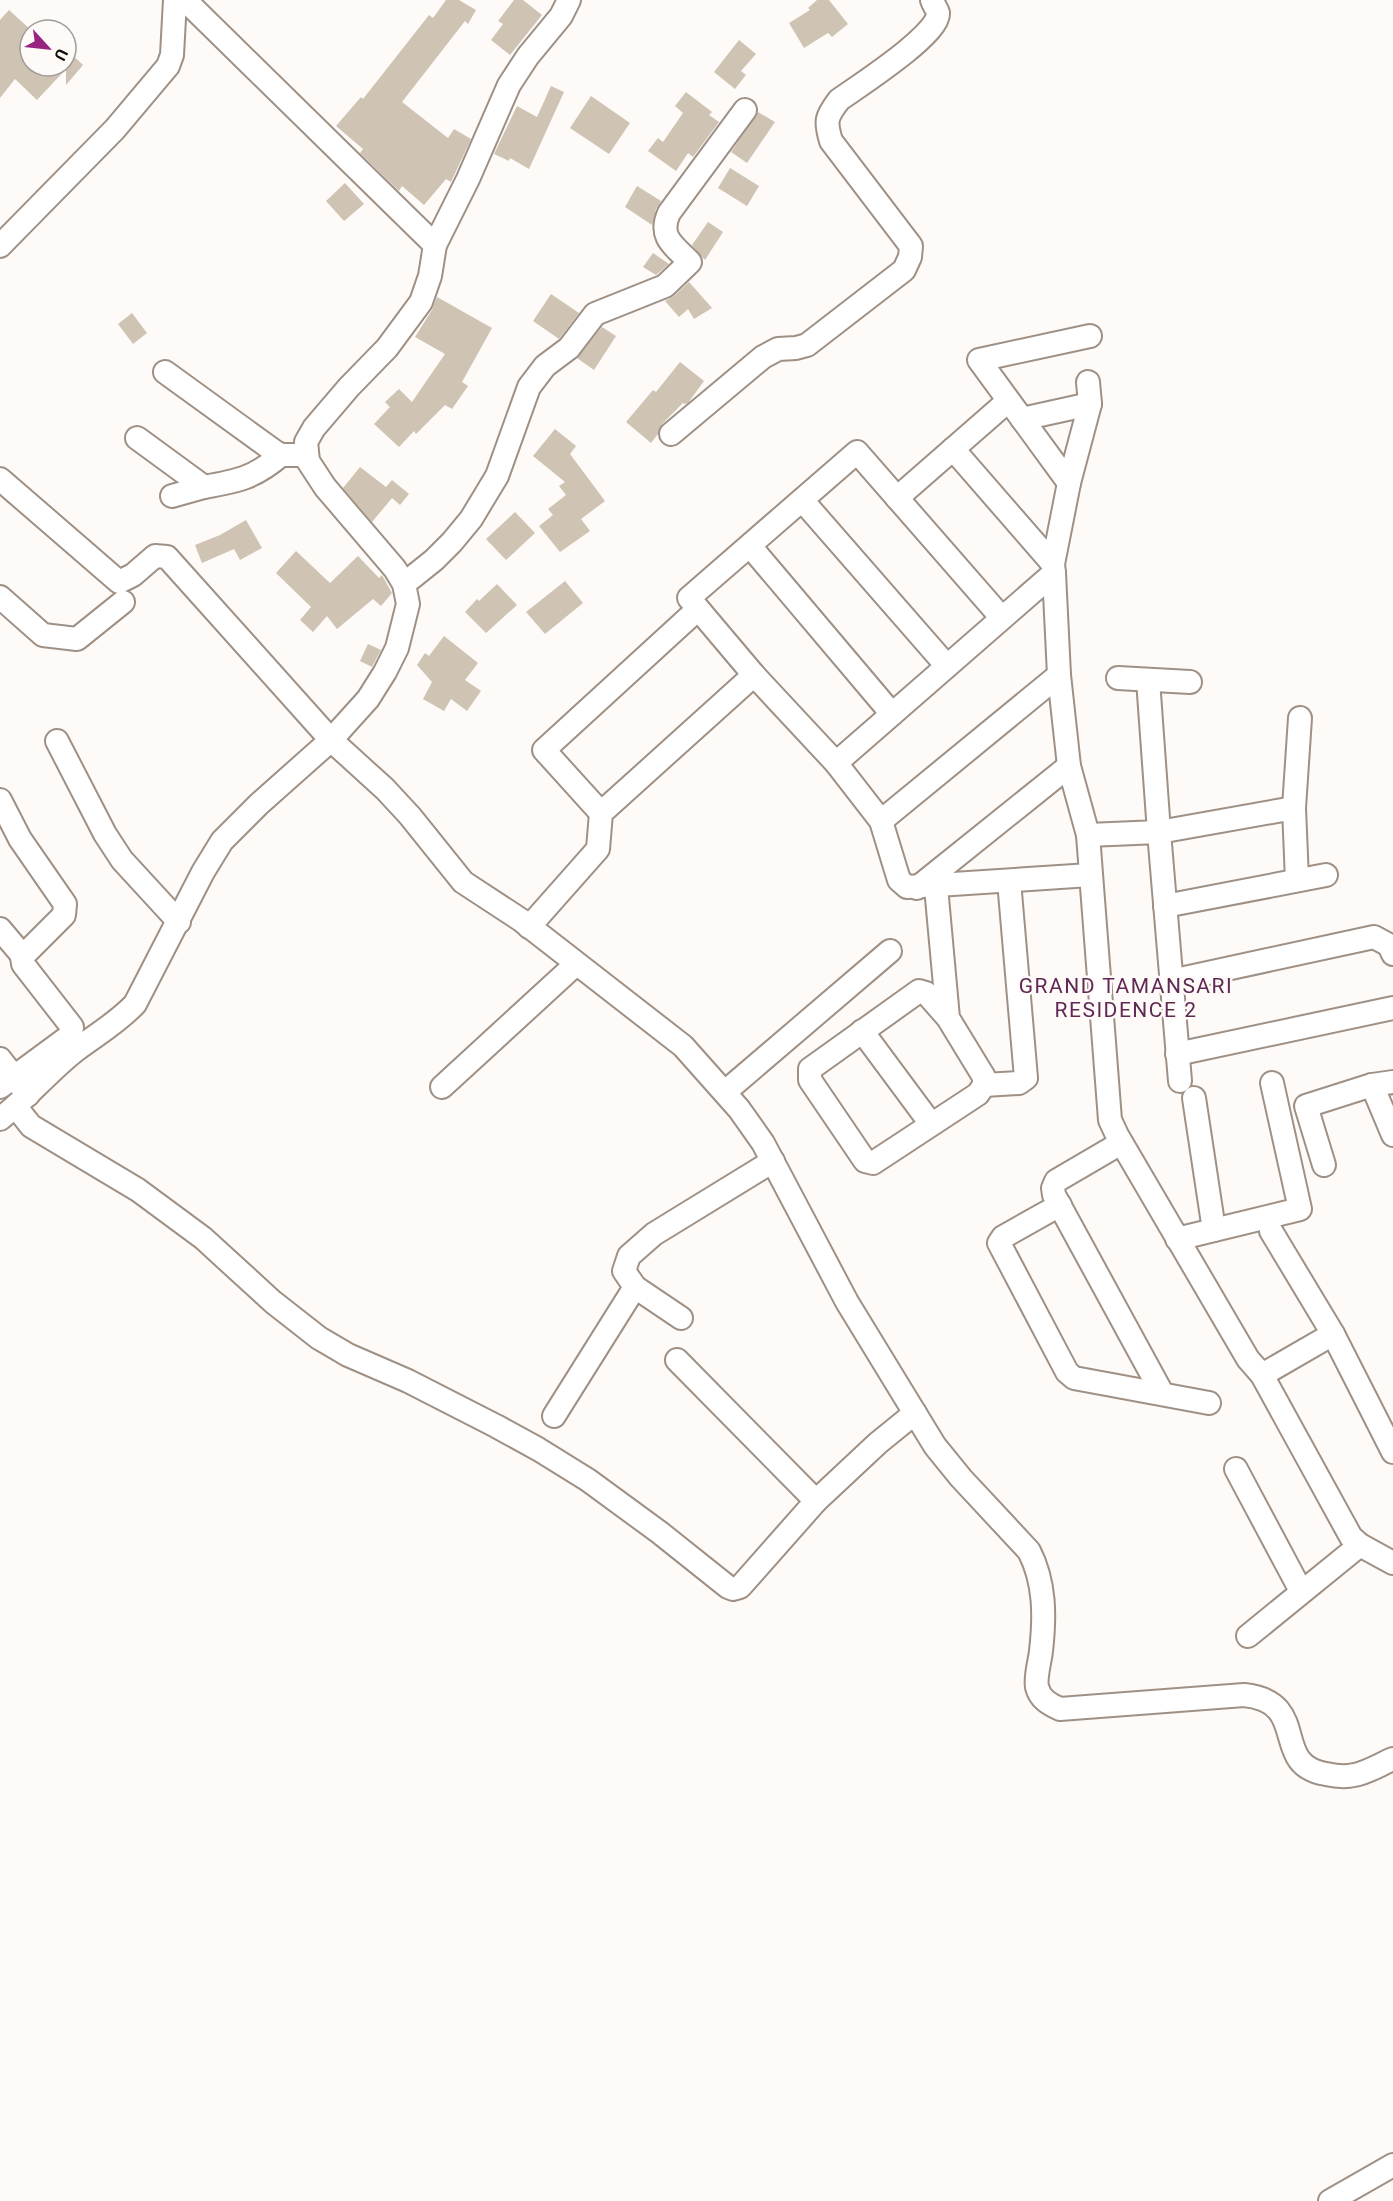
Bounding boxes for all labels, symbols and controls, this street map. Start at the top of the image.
north arrow [18,18,78,78]
text: U [50,46,72,64]
district label: GRAND TAMANSARI RESIDENCE 2 [1019,974,1233,1022]

